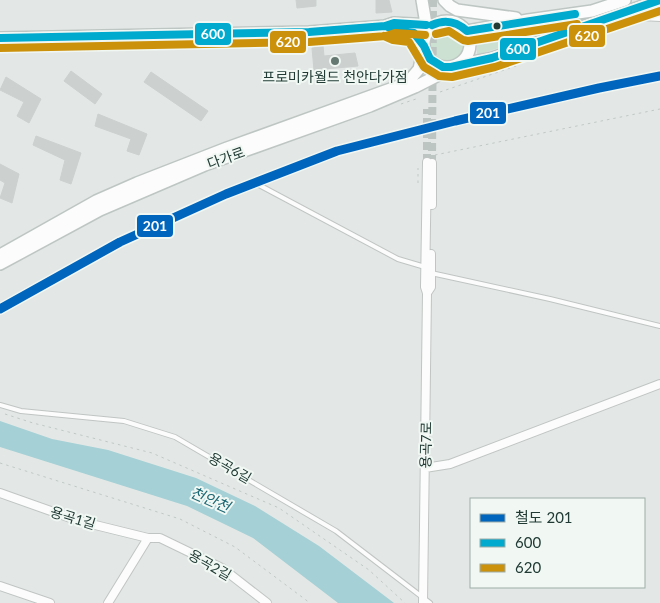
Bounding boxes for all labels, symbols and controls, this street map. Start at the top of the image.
unlabelled marker [492,21,502,31]
line badge: 600 [194,22,232,46]
line badge: 620 [568,24,606,48]
text: 600 [201,25,225,42]
text: 620 [575,27,599,44]
line badge: 620 [269,30,307,54]
text: 620 [276,33,300,50]
line badge: 600 [499,37,537,61]
text: 600 [506,40,530,57]
marker: 프로미카월드 천안다가점 [329,55,341,67]
place label: 프로미카월드 천안다가점 [262,68,408,85]
line badge: 201 [469,101,507,125]
text: 201 [476,104,500,121]
street label: 다가로 [205,143,247,172]
line badge: 201 [136,214,174,238]
text: 201 [143,217,167,234]
street label: 용곡7로 [417,421,434,469]
street label: 용곡6길 [206,449,255,487]
water label: 천안천 [188,482,235,517]
legend [470,498,645,588]
street label: 용곡1길 [48,503,98,532]
text: 철도 201 [515,508,573,526]
text: 600 [515,533,541,551]
street label: 용곡2길 [186,546,235,584]
text: 620 [515,558,541,576]

